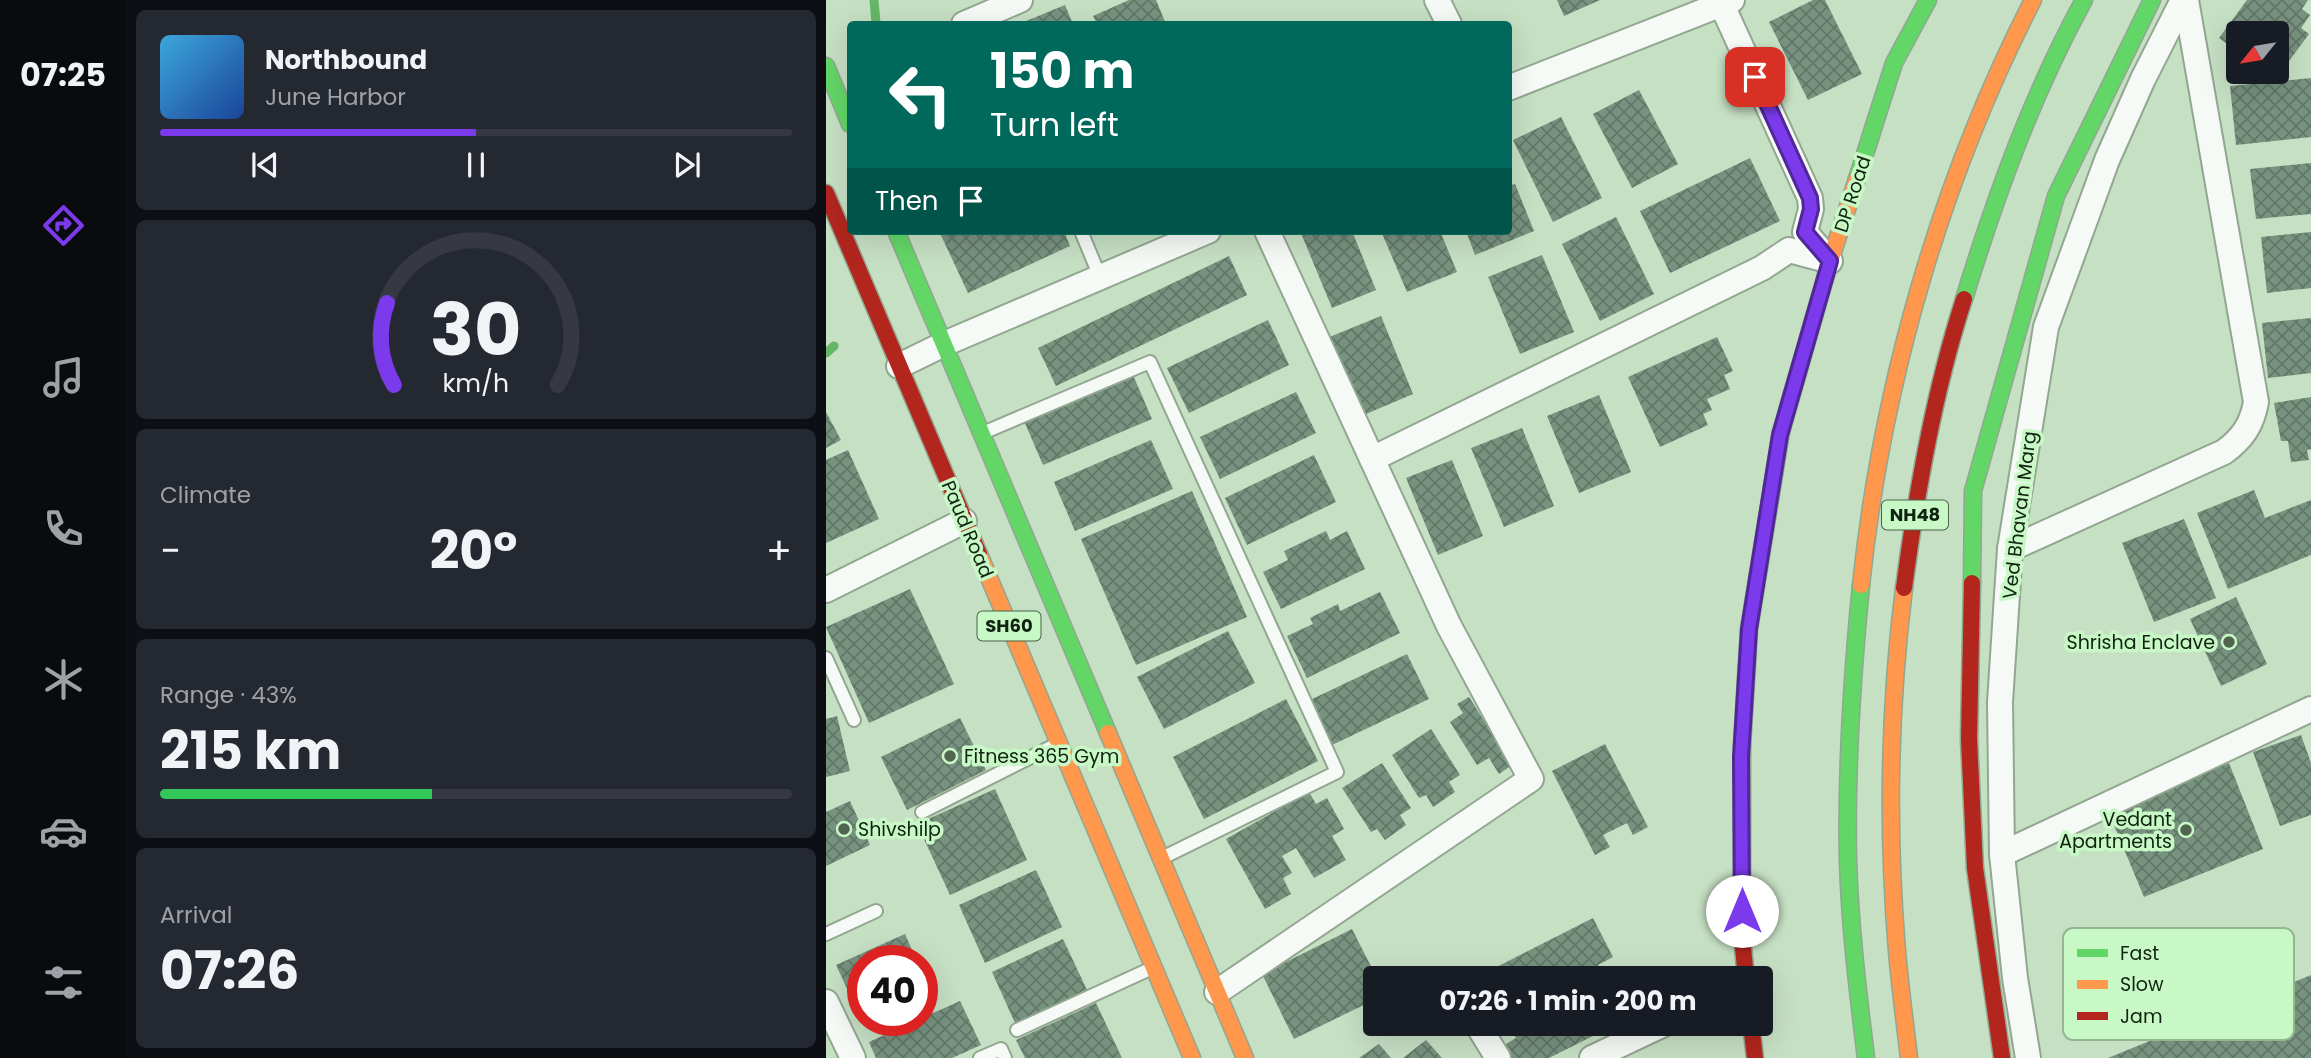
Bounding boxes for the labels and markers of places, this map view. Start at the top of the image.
pin [1725,47,1785,107]
place label: Shrisha Enclave [2067,629,2215,656]
marker: Shrisha Enclave [2221,634,2237,650]
place label: Fitness 365 Gym [964,743,1119,770]
marker: Fitness 365 Gym [942,748,958,764]
place label: Vedant Apartments [2059,806,2172,855]
place label: Shivshilp [858,816,941,843]
marker: Shivshilp [836,821,852,837]
marker: Vedant Apartments [2178,822,2194,838]

